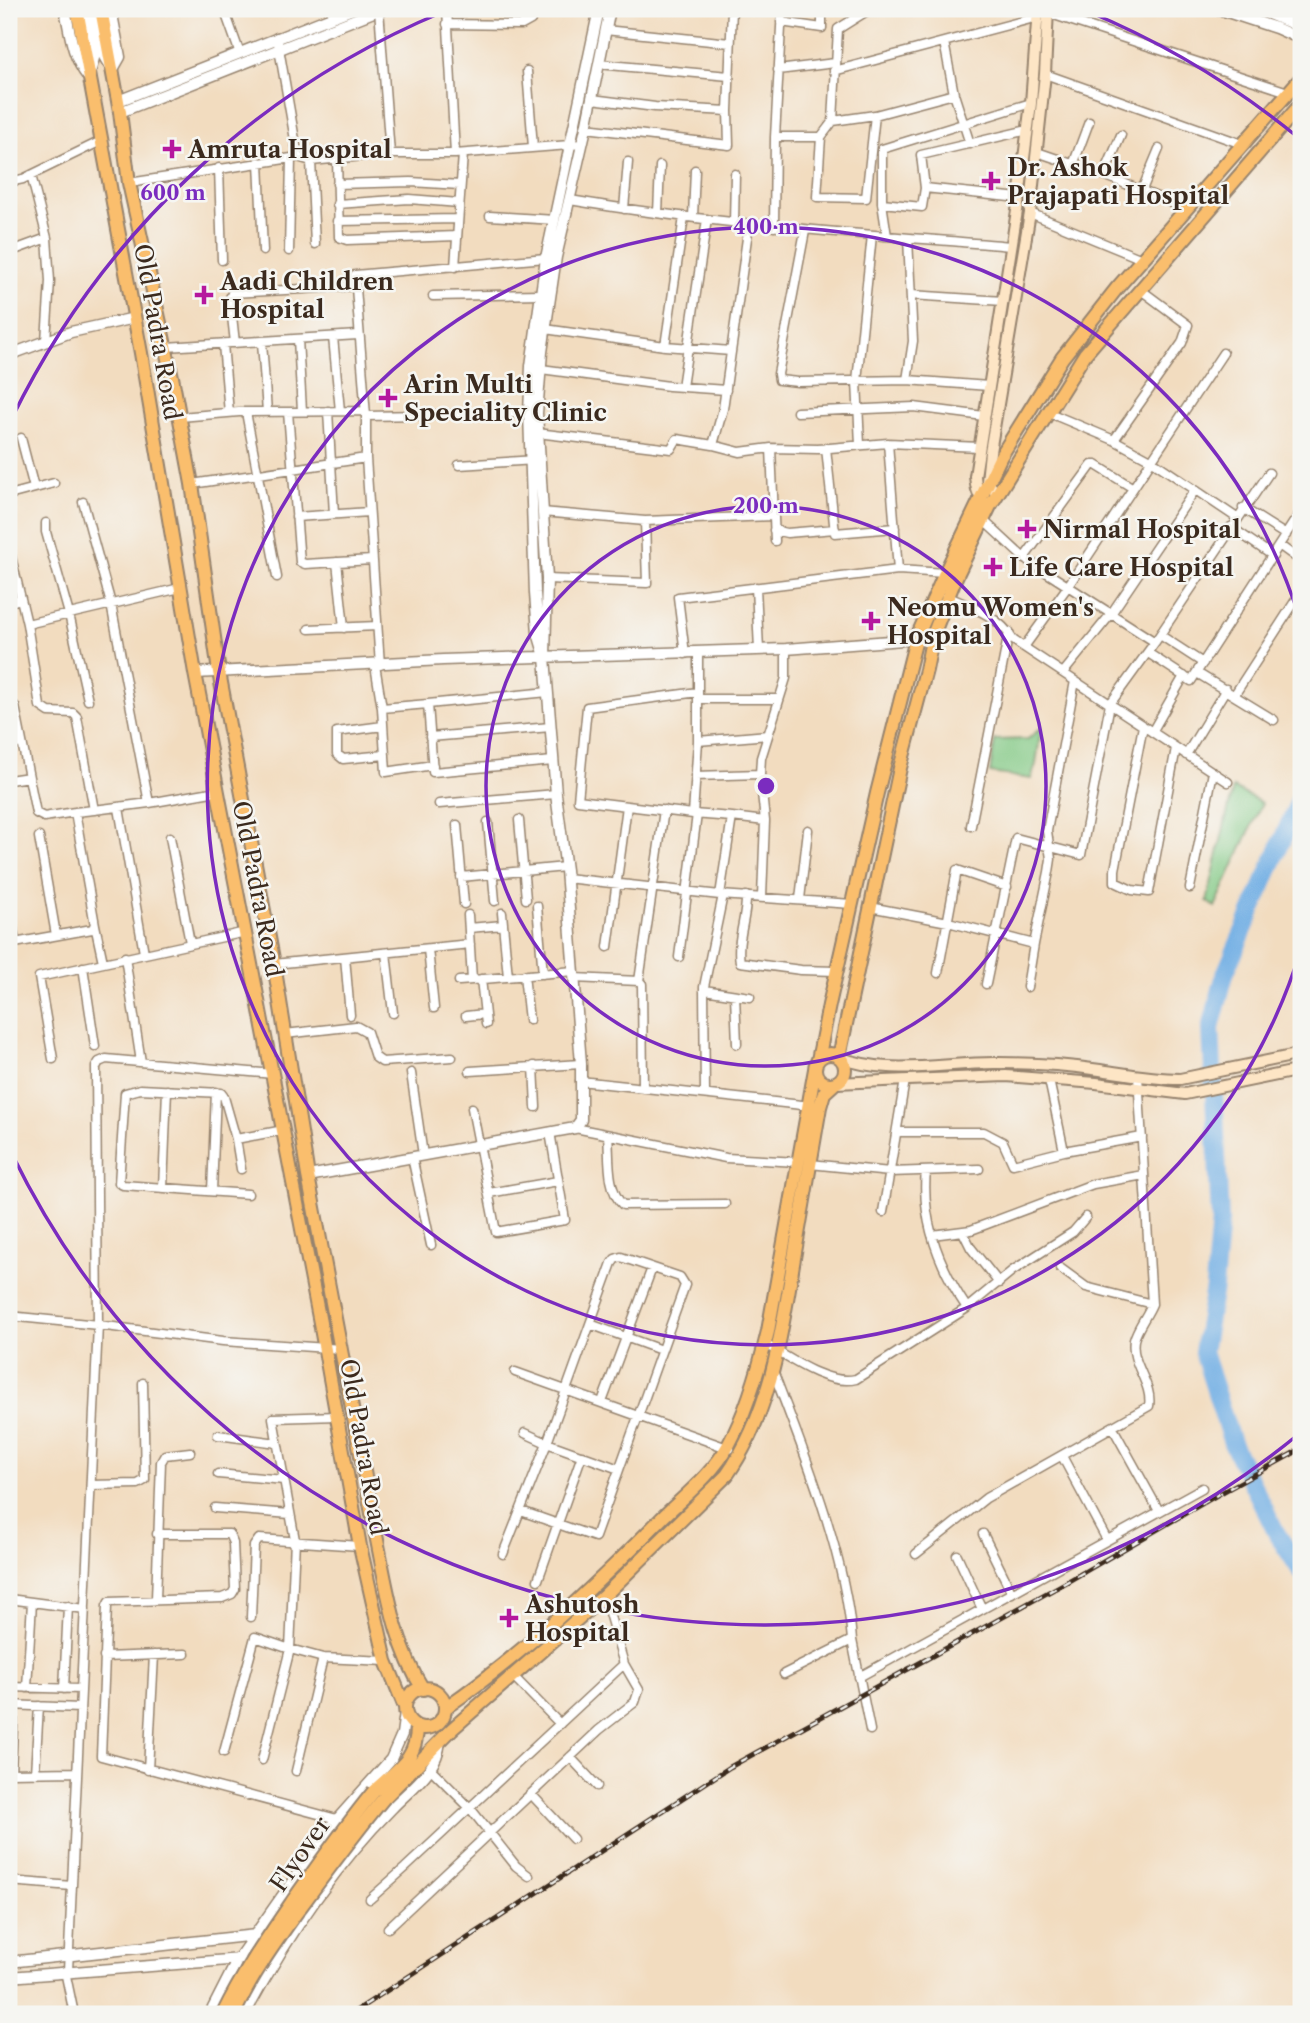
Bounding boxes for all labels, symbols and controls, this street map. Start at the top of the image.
place label: Amruta Hospital [187,135,392,164]
marker: Amruta Hospital [162,139,182,159]
place label: Dr. Ashok Prajapati Hospital [1007,153,1229,210]
marker: Dr. Ashok Prajapati Hospital [981,171,1001,191]
text: 600 m [140,180,206,205]
text: 400 m [733,214,799,239]
street label: Old Padra Road [128,241,188,423]
place label: Aadi Children Hospital [219,267,395,324]
marker: Aadi Children Hospital [194,285,214,305]
place label: Arin Multi Speciality Clinic [403,370,607,427]
marker: Arin Multi Speciality Clinic [378,388,398,408]
text: 200 m [733,493,799,518]
place label: Nirmal Hospital [1043,515,1241,544]
marker: Nirmal Hospital [1017,519,1037,539]
place label: Life Care Hospital [1009,553,1234,582]
marker: Life Care Hospital [983,557,1003,577]
place label: Neomu Women's Hospital [887,593,1094,650]
marker: Neomu Women's Hospital [861,611,881,631]
centre of rings [754,774,778,798]
street label: Old Padra Road [227,798,289,980]
street label: Old Padra Road [334,1356,394,1538]
place label: Ashutosh Hospital [524,1590,640,1647]
marker: Ashutosh Hospital [499,1608,519,1628]
street label: Flyover [264,1811,336,1897]

